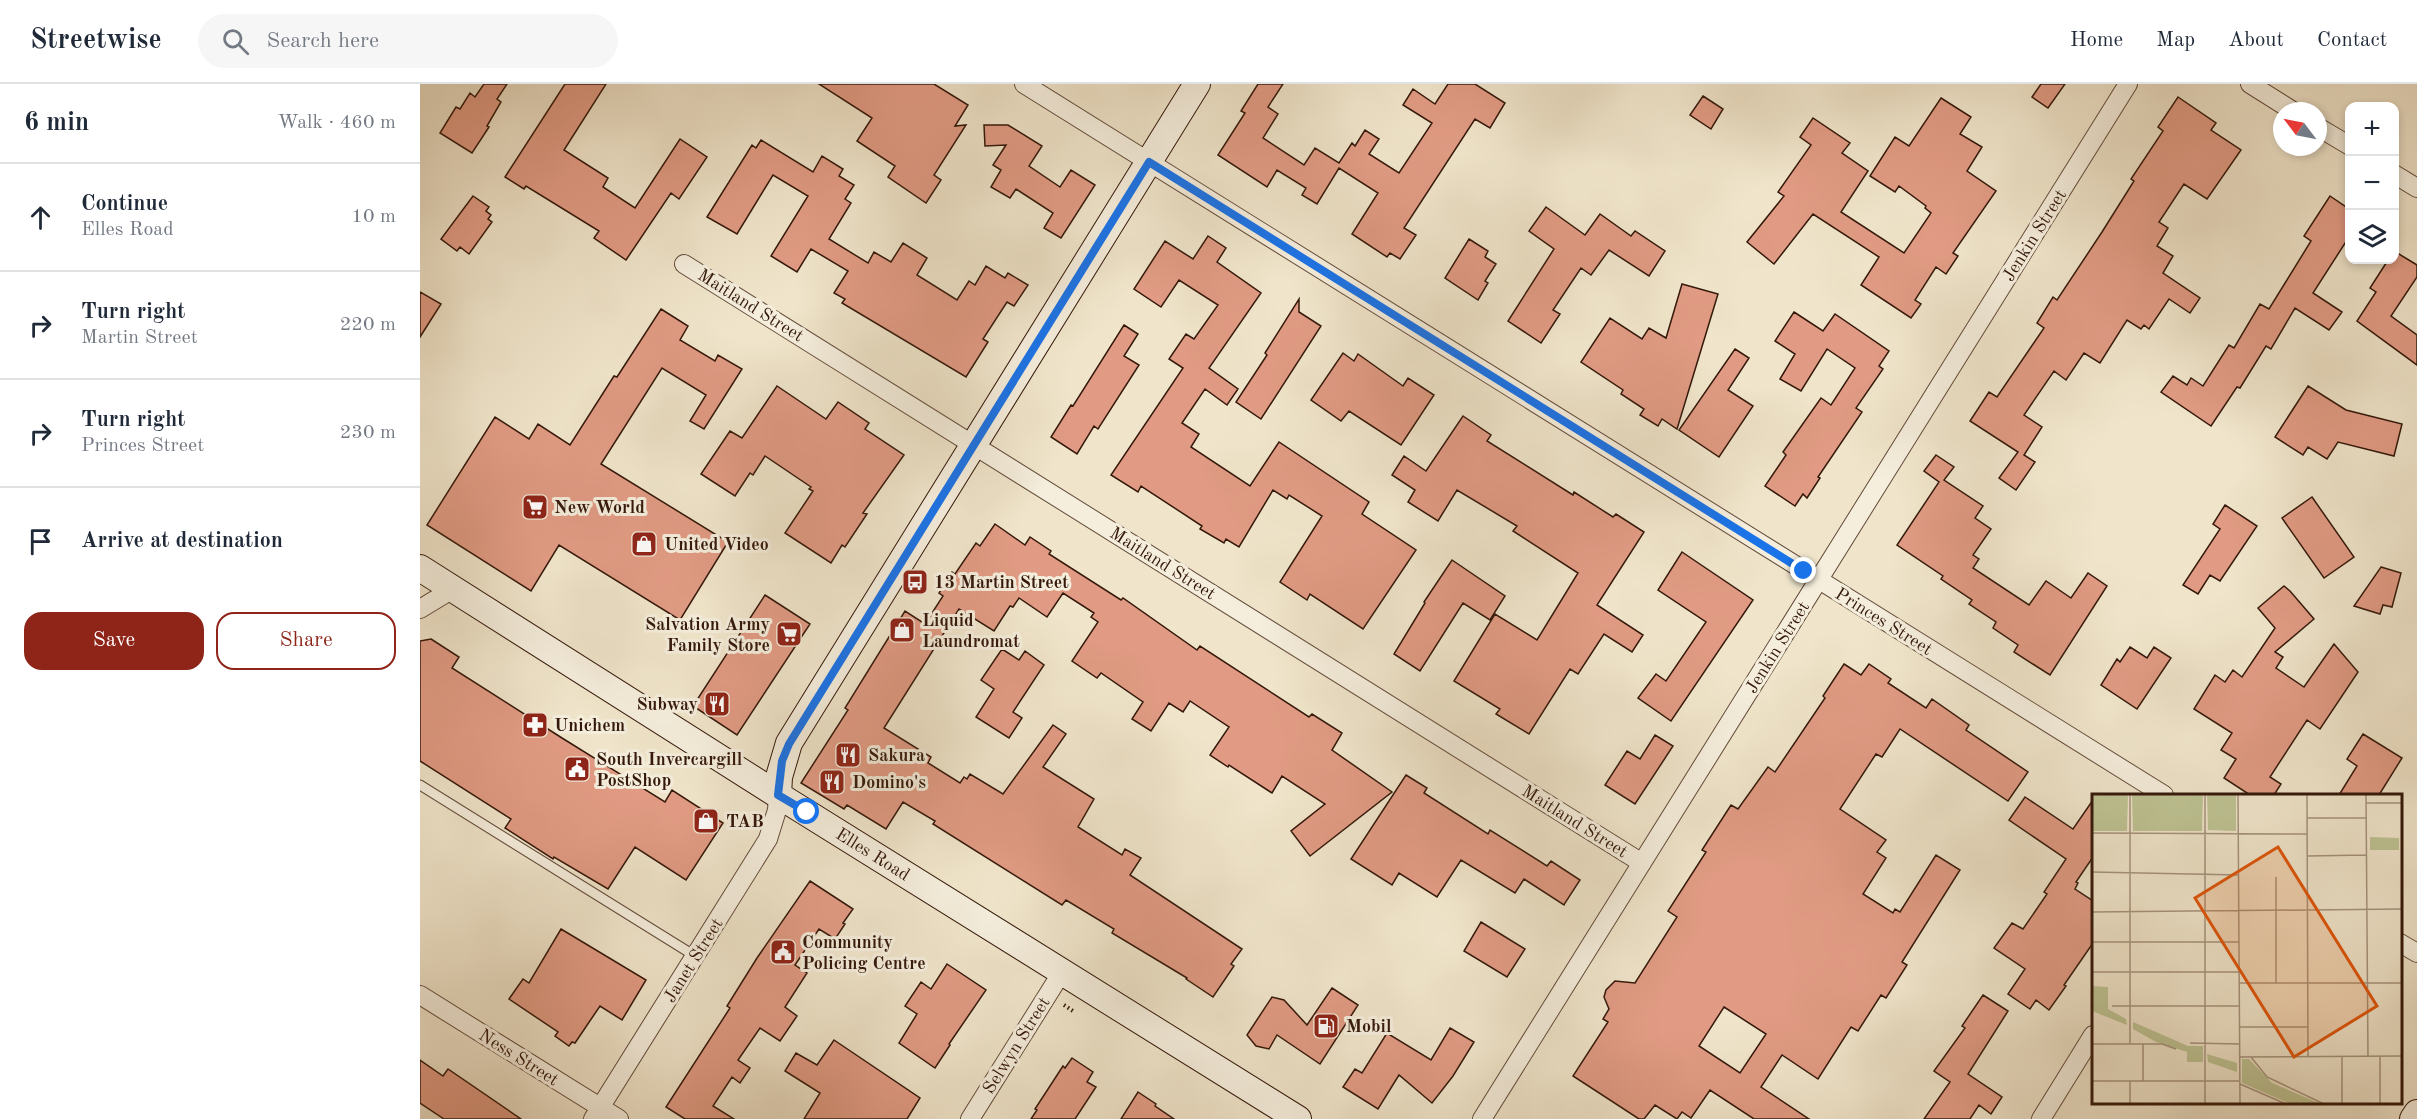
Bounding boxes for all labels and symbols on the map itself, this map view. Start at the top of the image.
north arrow [2273,102,2327,156]
street label: Jenkin Street [2000,186,2070,285]
street label: Maitland Street [694,266,806,345]
supermarket icon: New World [520,492,550,522]
place label: New World [554,499,645,517]
street label: Maitland Street [1106,524,1218,603]
shop icon: United Video [629,529,659,559]
place label: United Video [664,536,769,554]
route end [1790,557,1816,583]
bus stop icon: 13 Martin Street [900,567,930,597]
place label: 13 Martin Street [934,574,1069,592]
street label: Princes Street [1832,585,1935,659]
street label: Jenkin Street [1743,598,1813,697]
place label: Liquid Laundromat [922,612,1020,651]
shop icon: Liquid Laundromat [887,615,917,645]
place label: Salvation Army Family Store [645,616,770,655]
supermarket icon: Salvation Army Family Store [774,619,804,649]
restaurant icon: Subway [702,689,732,719]
place label: Subway [636,696,698,714]
pharmacy icon: Unichem [520,710,550,740]
place label: Unichem [554,717,625,735]
restaurant icon: Sakura [833,740,863,770]
place label: Sakura [868,747,925,765]
place label: South Invercargill PostShop [596,751,743,790]
public building icon: South Invercargill PostShop [562,754,592,784]
restaurant icon: Domino's [817,767,847,797]
place label: Domino's [852,774,926,792]
street label: Maitland Street [1518,782,1630,861]
inset map [2092,794,2402,1104]
route start [793,798,819,824]
shop icon: TAB [691,806,721,836]
place label: TAB [726,813,764,831]
street label: Elles Road [832,825,913,885]
street label: Janet Street [661,915,727,1006]
place label: Community Policing Centre [802,934,926,973]
public building icon: Community Policing Centre [768,937,798,967]
street label: Selwyn Street [980,994,1054,1097]
fuel station icon: Mobil [1311,1011,1341,1041]
place label: Mobil [1346,1018,1392,1036]
street label: Ness Street [475,1026,562,1089]

